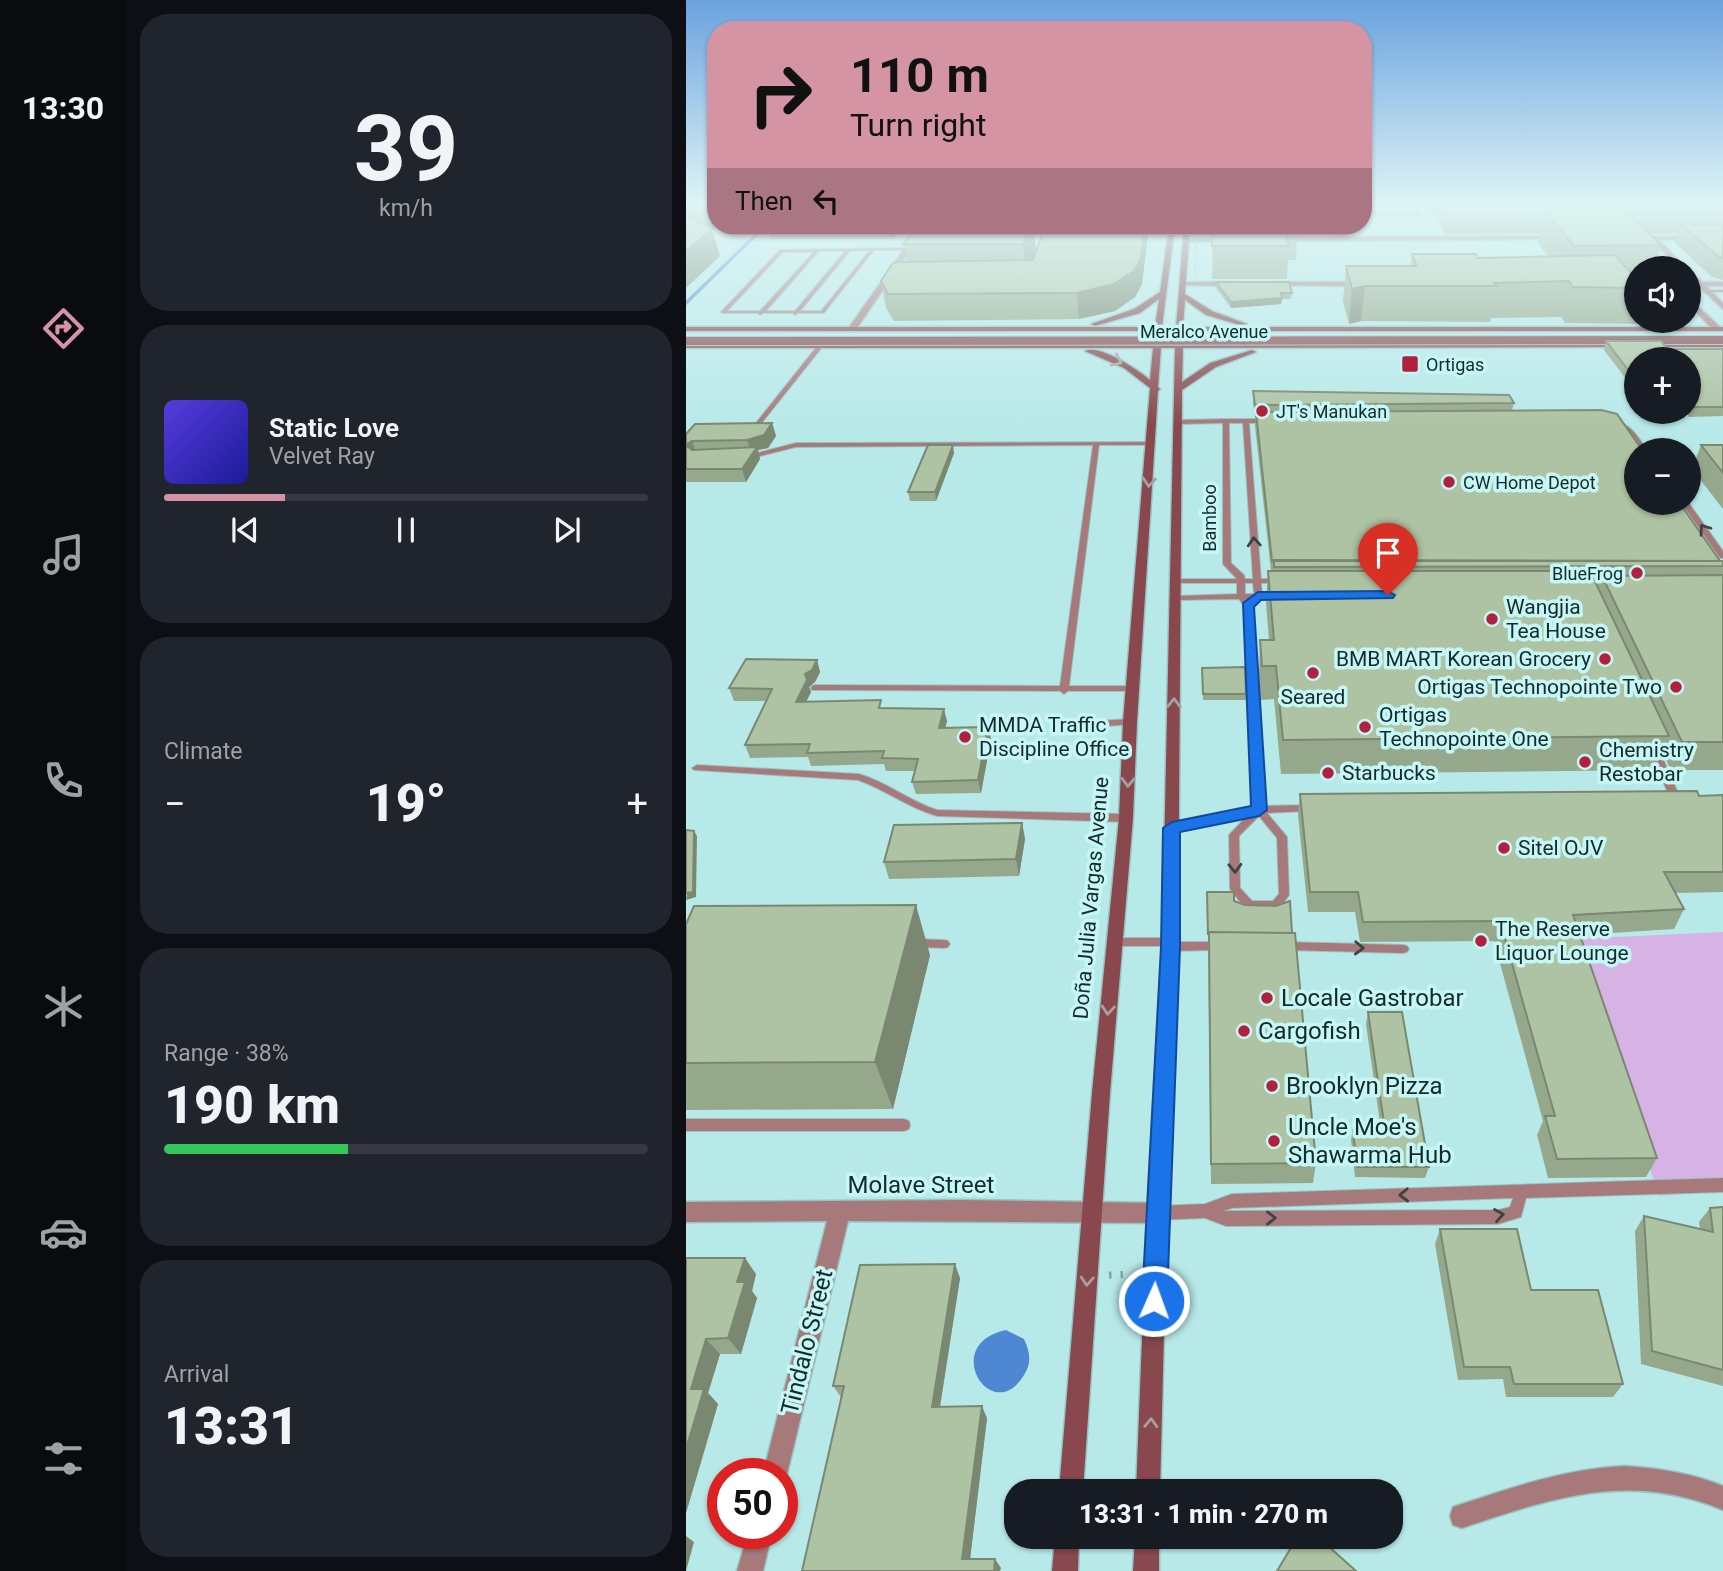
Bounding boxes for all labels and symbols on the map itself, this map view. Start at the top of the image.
street label: Meralco Avenue [1140,321,1268,342]
one-way arrow [1110,353,1122,367]
marker: Ortigas [1400,354,1420,374]
place label: Ortigas [1426,354,1484,375]
place label: JT's Manukan [1276,401,1387,422]
marker: JT's Manukan [1254,403,1270,419]
place label: CW Home Depot [1463,472,1596,493]
marker: CW Home Depot [1441,474,1457,490]
one-way arrow [1142,476,1157,487]
street label: Bamboo [1199,484,1220,552]
pin [1358,523,1418,595]
one-way arrow [1699,524,1712,537]
one-way arrow [1247,536,1262,547]
place label: BlueFrog [1552,563,1623,584]
marker: BlueFrog [1629,565,1645,581]
place label: Wangjia Tea House [1506,595,1606,643]
marker: Wangjia Tea House [1484,611,1500,627]
place label: BMB MART Korean Grocery [1336,647,1591,671]
marker: BMB MART Korean Grocery [1597,651,1613,667]
marker: Seared [1305,665,1321,681]
place label: Ortigas Technopointe Two [1417,675,1662,699]
marker: Ortigas Technopointe Two [1668,679,1684,695]
place label: Seared [1281,685,1345,709]
one-way arrow [1166,697,1181,708]
place label: Ortigas Technopointe One [1379,703,1549,751]
place label: MMDA Traffic Discipline Office [979,713,1129,761]
marker: Ortigas Technopointe One [1357,719,1373,735]
marker: MMDA Traffic Discipline Office [957,729,973,745]
place label: Chemistry Restobar [1599,738,1694,786]
marker: Chemistry Restobar [1577,754,1593,770]
place label: Starbucks [1342,761,1436,785]
marker: Starbucks [1320,765,1336,781]
street label: Doña Julia Vargas Avenue [1068,776,1114,1020]
one-way arrow [1120,777,1135,788]
place label: Sitel OJV [1518,836,1604,860]
marker: Sitel OJV [1496,840,1512,856]
one-way arrow [1227,862,1242,873]
place label: The Reserve Liquor Lounge [1495,917,1629,965]
marker: The Reserve Liquor Lounge [1473,933,1489,949]
one-way arrow [1354,940,1365,955]
place label: Locale Gastrobar [1281,984,1464,1012]
marker: Locale Gastrobar [1259,990,1275,1006]
one-way arrow [1101,1005,1116,1016]
place label: Cargofish [1258,1017,1361,1045]
marker: Cargofish [1236,1023,1252,1039]
place label: Brooklyn Pizza [1286,1072,1443,1100]
marker: Brooklyn Pizza [1264,1078,1280,1094]
place label: Uncle Moe's Shawarma Hub [1288,1113,1452,1169]
marker: Uncle Moe's Shawarma Hub [1266,1133,1282,1149]
street label: Molave Street [848,1171,995,1199]
one-way arrow [1398,1188,1409,1203]
one-way arrow [1493,1208,1505,1223]
one-way arrow [1267,1210,1277,1226]
position arrow [1117,1264,1191,1338]
street label: Tindalo Street [775,1266,839,1418]
one-way arrow [1080,1275,1095,1286]
one-way arrow [1143,1417,1158,1428]
speed limit sign: 50 [707,1458,798,1549]

